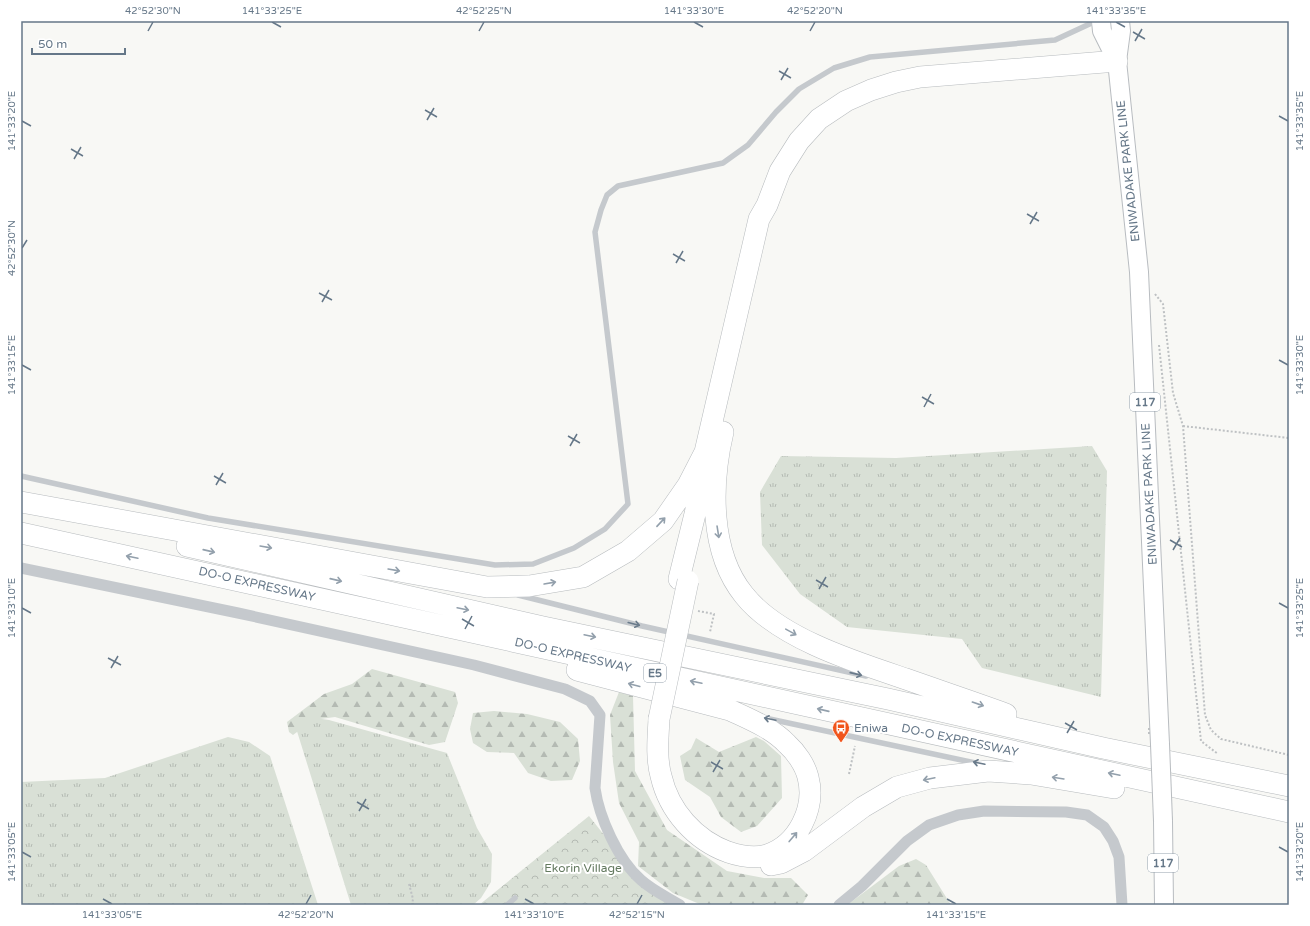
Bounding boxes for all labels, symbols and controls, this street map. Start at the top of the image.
text: 42°52'30"N [125,5,181,17]
text: 141°33'25"E [242,5,302,17]
text: 42°52'25"N [456,5,512,17]
text: 141°33'30"E [664,5,724,17]
text: 42°52'20"N [787,5,843,17]
text: 141°33'35"E [1086,5,1146,17]
scale bar [32,30,125,56]
text: 50 m [38,37,67,51]
text: 141°33'20"E [6,91,18,151]
text: 141°33'35"E [1294,91,1306,151]
street label: ENIWADAKE PARK LINE [1114,99,1142,242]
text: 42°52'30"N [6,220,18,276]
text: 141°33'15"E [6,335,18,395]
text: 141°33'30"E [1294,335,1306,395]
road number: 117 [1130,393,1160,411]
street label: ENIWADAKE PARK LINE [1138,422,1160,565]
one-way arrow [656,517,665,527]
one-way arrow [714,525,722,538]
one-way arrow [259,543,272,551]
one-way arrow [202,548,215,556]
one-way arrow [126,552,139,560]
street label: DO-O EXPRESSWAY [197,564,317,604]
one-way arrow [387,567,400,575]
one-way arrow [329,577,342,585]
text: 141°33'10"E [6,578,18,638]
one-way arrow [543,578,556,586]
text: 141°33'25"E [1294,578,1306,638]
one-way arrow [456,605,469,613]
one-way arrow [627,621,640,628]
one-way arrow [785,629,797,636]
one-way arrow [583,633,596,641]
street label: DO-O EXPRESSWAY [513,635,633,675]
road number: E5 [644,664,666,682]
one-way arrow [849,670,862,678]
one-way arrow [690,677,703,685]
one-way arrow [628,680,641,688]
one-way arrow [971,701,984,708]
one-way arrow [817,705,830,713]
one-way arrow [764,714,777,722]
bus stop icon: Eniwa [831,718,851,743]
place label: Eniwa [854,721,888,735]
street label: DO-O EXPRESSWAY [900,721,1020,759]
one-way arrow [973,759,986,767]
one-way arrow [1108,769,1121,777]
one-way arrow [1052,774,1065,782]
one-way arrow [923,775,936,783]
text: 141°33'05"E [6,822,18,882]
text: 141°33'20"E [1294,822,1306,882]
one-way arrow [788,832,797,842]
road number: 117 [1148,854,1178,872]
park label: Ekorin Village [544,861,622,875]
text: 141°33'05"E [82,909,142,921]
text: 42°52'20"N [278,909,334,921]
text: 141°33'10"E [504,909,564,921]
text: 42°52'15"N [609,909,665,921]
text: 141°33'15"E [926,909,986,921]

